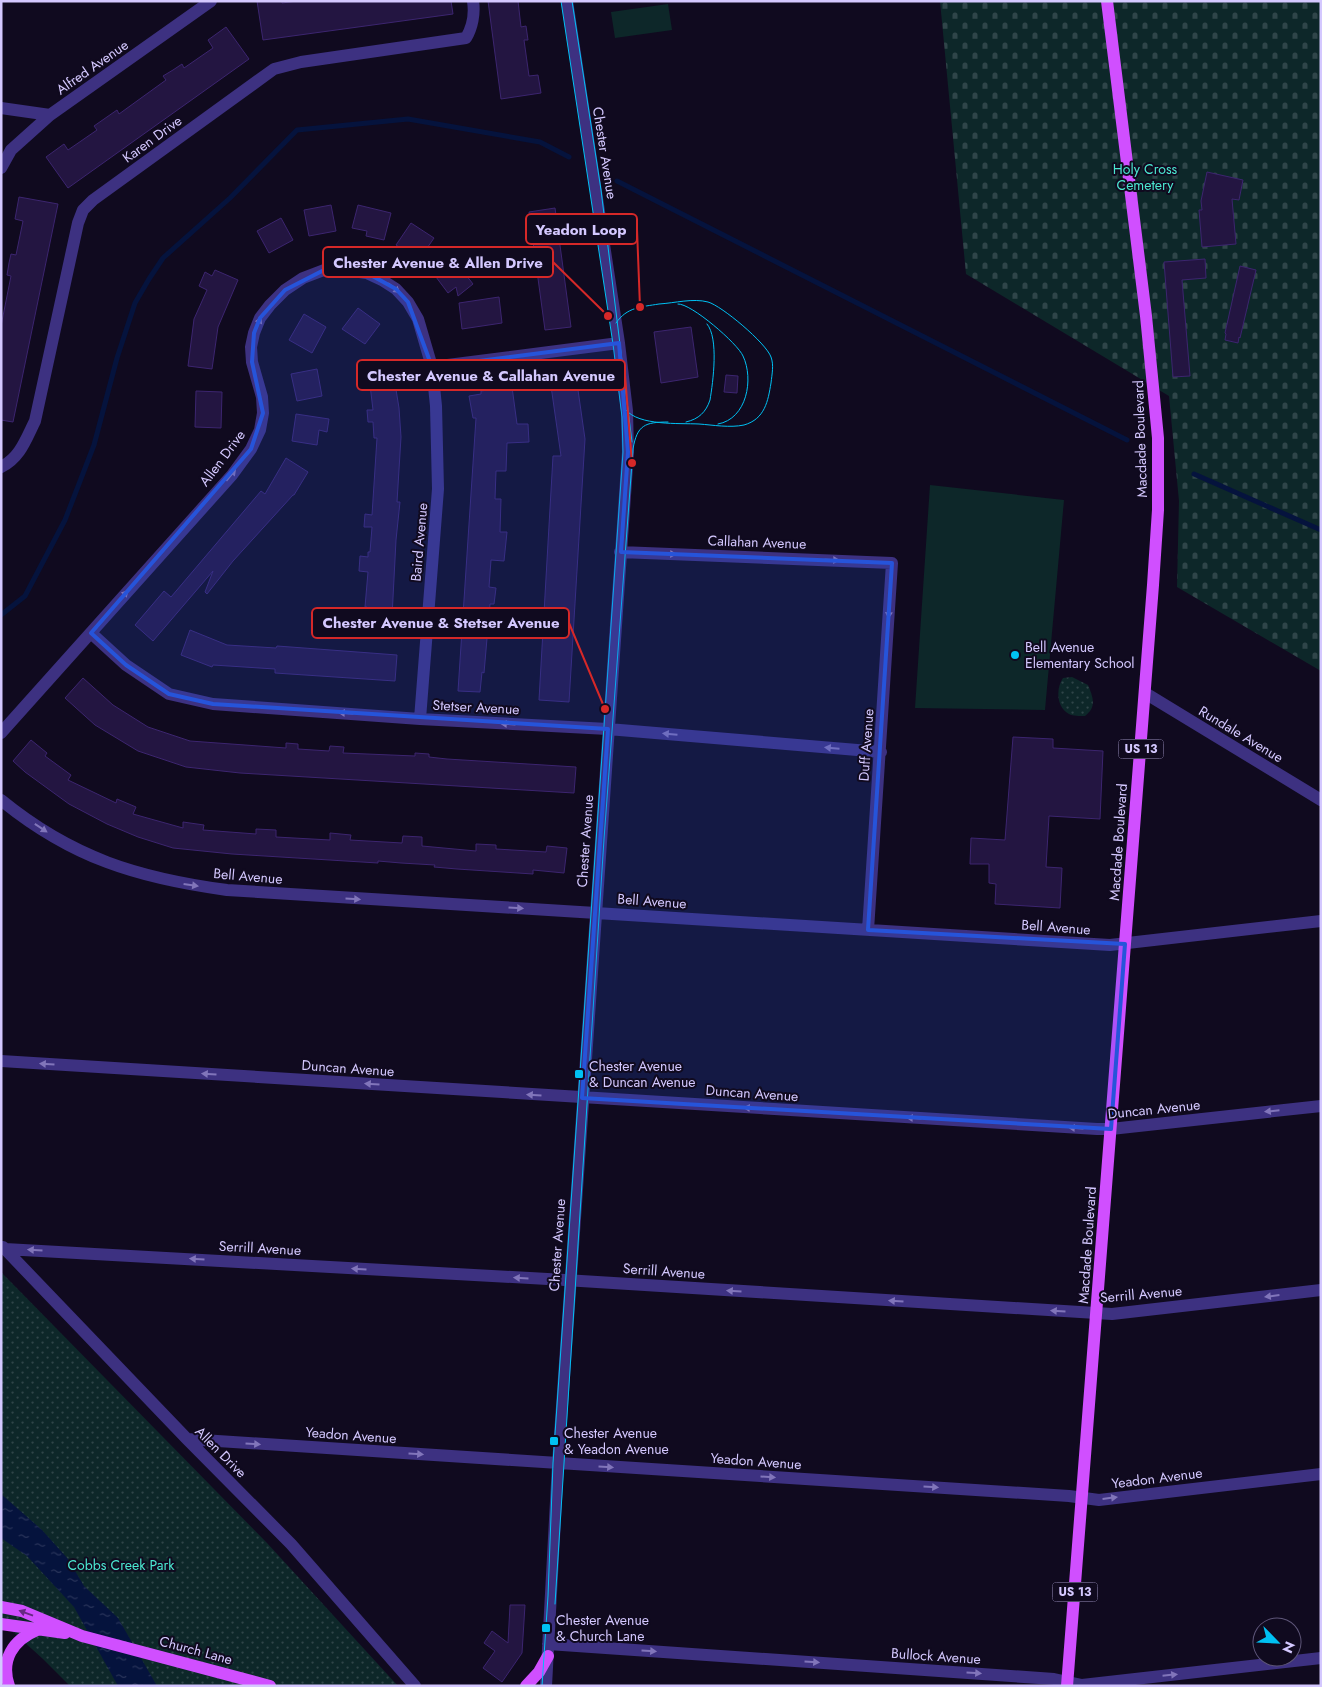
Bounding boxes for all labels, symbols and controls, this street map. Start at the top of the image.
street label: Alfred Avenue [52,35,132,99]
street label: Chester Avenue [588,106,622,200]
street label: Karen Drive [118,111,186,167]
park label: Holy Cross Cemetery [1113,159,1178,195]
callout: Yeadon Loop [526,214,637,244]
text: Yeadon Loop [534,219,627,241]
callout: Chester Avenue & Allen Drive [323,247,553,277]
text: Chester Avenue & Allen Drive [333,252,543,274]
one-way arrow [387,283,400,294]
one-way arrow [254,317,262,331]
callout: Chester Avenue & Callahan Avenue [357,360,625,390]
text: Chester Avenue & Callahan Avenue [367,365,615,387]
street label: Macdade Boulevard [1128,380,1152,498]
street label: Allen Drive [194,426,250,490]
one-way arrow [226,469,237,482]
street label: Baird Avenue [406,502,432,582]
street label: Callahan Avenue [707,530,807,554]
one-way arrow [661,550,677,558]
one-way arrow [824,557,840,565]
one-way arrow [118,590,129,603]
one-way arrow [885,604,893,620]
callout: Chester Avenue & Stetser Avenue [312,608,569,638]
text: Chester Avenue & Stetser Avenue [322,612,560,634]
place label: Bell Avenue Elementary School [1025,637,1135,673]
marker: Bell Avenue Elementary School [1009,649,1021,661]
street label: Stetser Avenue [432,695,520,719]
street label: Rundale Avenue [1195,701,1287,767]
street label: Duff Avenue [853,708,879,782]
one-way arrow [337,709,353,717]
one-way arrow [500,719,516,727]
one-way arrow [662,730,678,738]
road number: US 13 [1118,740,1164,759]
one-way arrow [824,744,840,752]
street label: Macdade Boulevard [1104,783,1132,901]
street label: Chester Avenue [572,794,598,888]
one-way arrow [34,823,47,833]
street label: Bell Avenue [213,863,283,889]
one-way arrow [184,881,200,889]
street label: Bell Avenue [617,889,687,913]
one-way arrow [346,895,362,903]
one-way arrow [508,904,524,912]
street label: Bell Avenue [1021,915,1091,939]
street label: Duncan Avenue [301,1055,395,1081]
place label: Chester Avenue & Duncan Avenue [589,1056,695,1092]
one-way arrow [39,1059,55,1067]
marker: Chester Avenue & Duncan Avenue [573,1068,585,1080]
one-way arrow [201,1069,217,1077]
one-way arrow [363,1080,379,1088]
street label: Duncan Avenue [705,1080,799,1106]
one-way arrow [526,1090,542,1098]
street label: Duncan Avenue [1107,1094,1201,1124]
one-way arrow [743,1104,759,1112]
one-way arrow [1264,1107,1280,1115]
one-way arrow [905,1114,921,1122]
one-way arrow [1068,1123,1084,1131]
street label: Macdade Boulevard [1073,1186,1101,1304]
street label: Chester Avenue [544,1198,570,1292]
street label: Serrill Avenue [218,1236,302,1260]
one-way arrow [26,1246,42,1254]
one-way arrow [189,1255,205,1263]
street label: Serrill Avenue [622,1258,706,1284]
one-way arrow [351,1264,367,1272]
one-way arrow [513,1273,529,1281]
street label: Serrill Avenue [1099,1280,1183,1308]
one-way arrow [726,1286,742,1294]
one-way arrow [1264,1292,1280,1300]
one-way arrow [888,1296,904,1304]
one-way arrow [1050,1306,1066,1314]
street label: Allen Drive [191,1422,251,1482]
street label: Yeadon Avenue [305,1422,397,1448]
place label: Chester Avenue & Yeadon Avenue [564,1423,669,1459]
marker: Chester Avenue & Yeadon Avenue [548,1435,560,1447]
one-way arrow [246,1440,262,1448]
street label: Yeadon Avenue [710,1448,802,1474]
one-way arrow [408,1451,424,1459]
one-way arrow [598,1463,614,1471]
street label: Yeadon Avenue [1111,1463,1203,1493]
one-way arrow [761,1473,777,1481]
one-way arrow [923,1483,939,1491]
one-way arrow [1102,1494,1118,1502]
park label: Cobbs Creek Park [68,1555,175,1575]
road number: US 13 [1052,1582,1098,1601]
one-way arrow [18,1609,33,1617]
place label: Chester Avenue & Church Lane [556,1610,649,1646]
north arrow [1252,1617,1302,1667]
marker: Chester Avenue & Church Lane [540,1622,552,1634]
street label: Church Lane [157,1631,235,1669]
text: N [1277,1638,1300,1656]
street label: Bullock Avenue [890,1643,982,1669]
one-way arrow [642,1647,658,1655]
one-way arrow [804,1659,820,1667]
one-way arrow [966,1670,982,1678]
one-way arrow [1162,1671,1178,1679]

